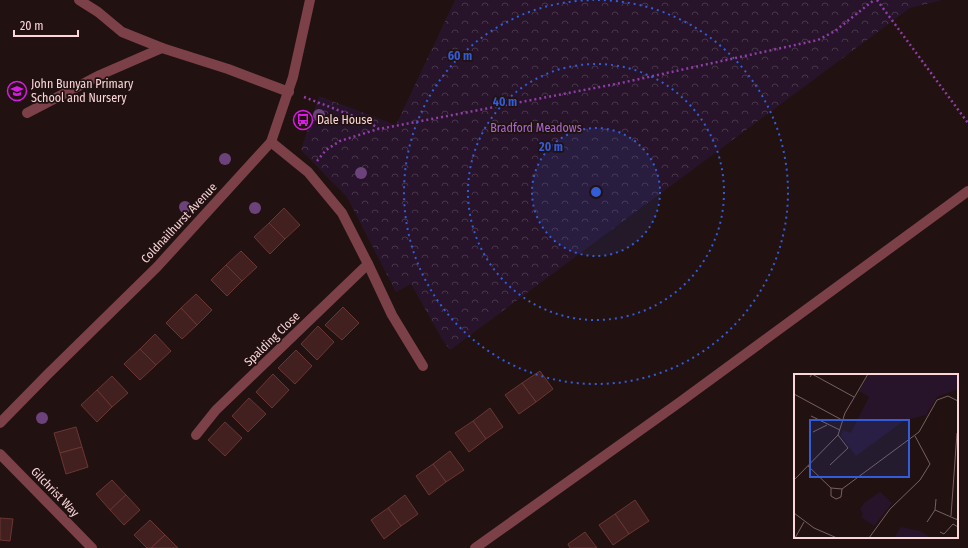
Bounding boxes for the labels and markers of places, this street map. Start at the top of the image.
place label: John Bunyan Primary School and Nursery [31,77,134,105]
school or university icon: John Bunyan Primary School and Nursery [6,80,28,102]
bus stop icon: Dale House [292,109,314,131]
place label: Dale House [317,113,372,127]
centre of rings [589,185,603,199]

